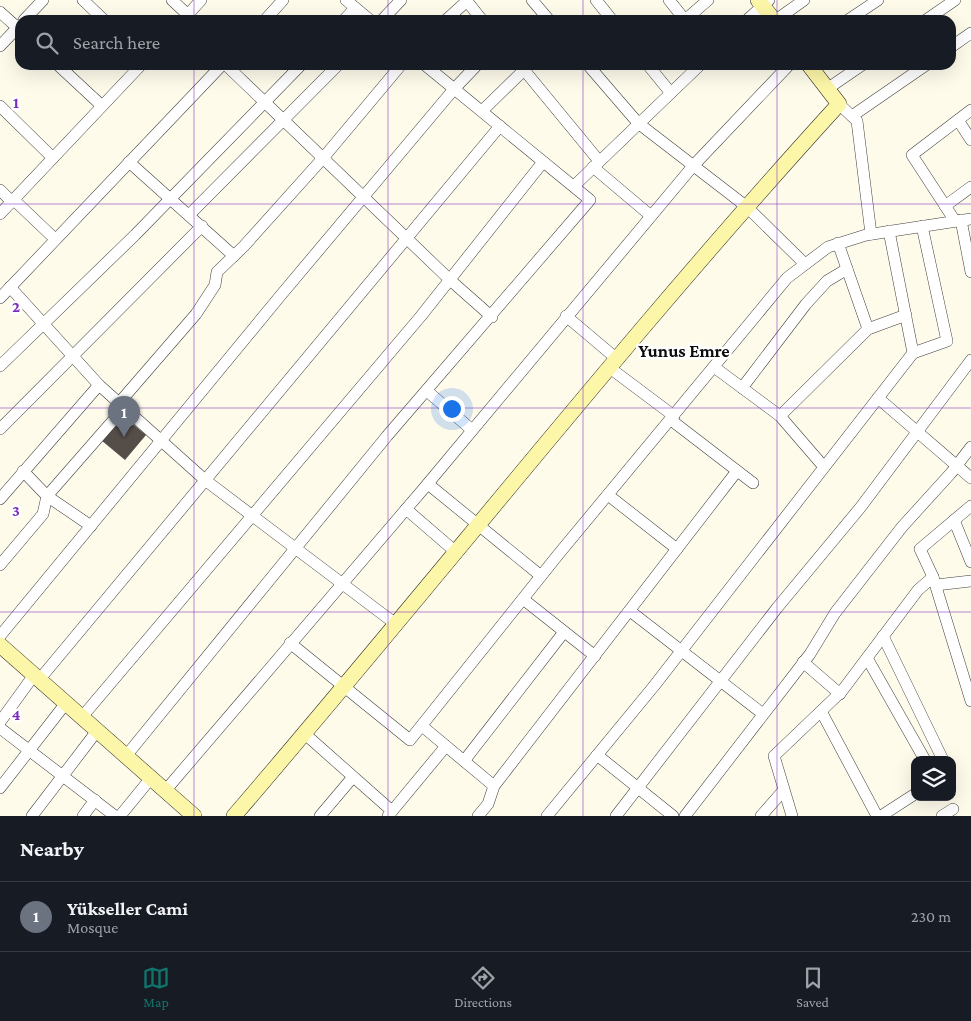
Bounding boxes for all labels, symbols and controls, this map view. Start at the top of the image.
search box [15,15,956,70]
icon: search [33,29,61,57]
text: Search here [73,32,160,53]
text: 1 [13,94,19,111]
text: 2 [12,298,20,315]
district label: Yunus Emre [638,341,730,361]
pin: 1 [108,396,140,437]
your location [439,396,465,422]
text: 3 [12,502,20,519]
text: 4 [12,706,21,723]
map controls [911,756,956,801]
button: layers [911,756,956,801]
text: Nearby [20,837,84,861]
text: Yükseller Cami [67,898,188,919]
text: 1 [33,908,39,925]
text: 230 m [911,908,951,925]
text: Mosque [67,919,118,936]
tab: Map [142,964,170,1010]
tab: Directions [454,964,512,1010]
tab: Saved [796,964,829,1010]

